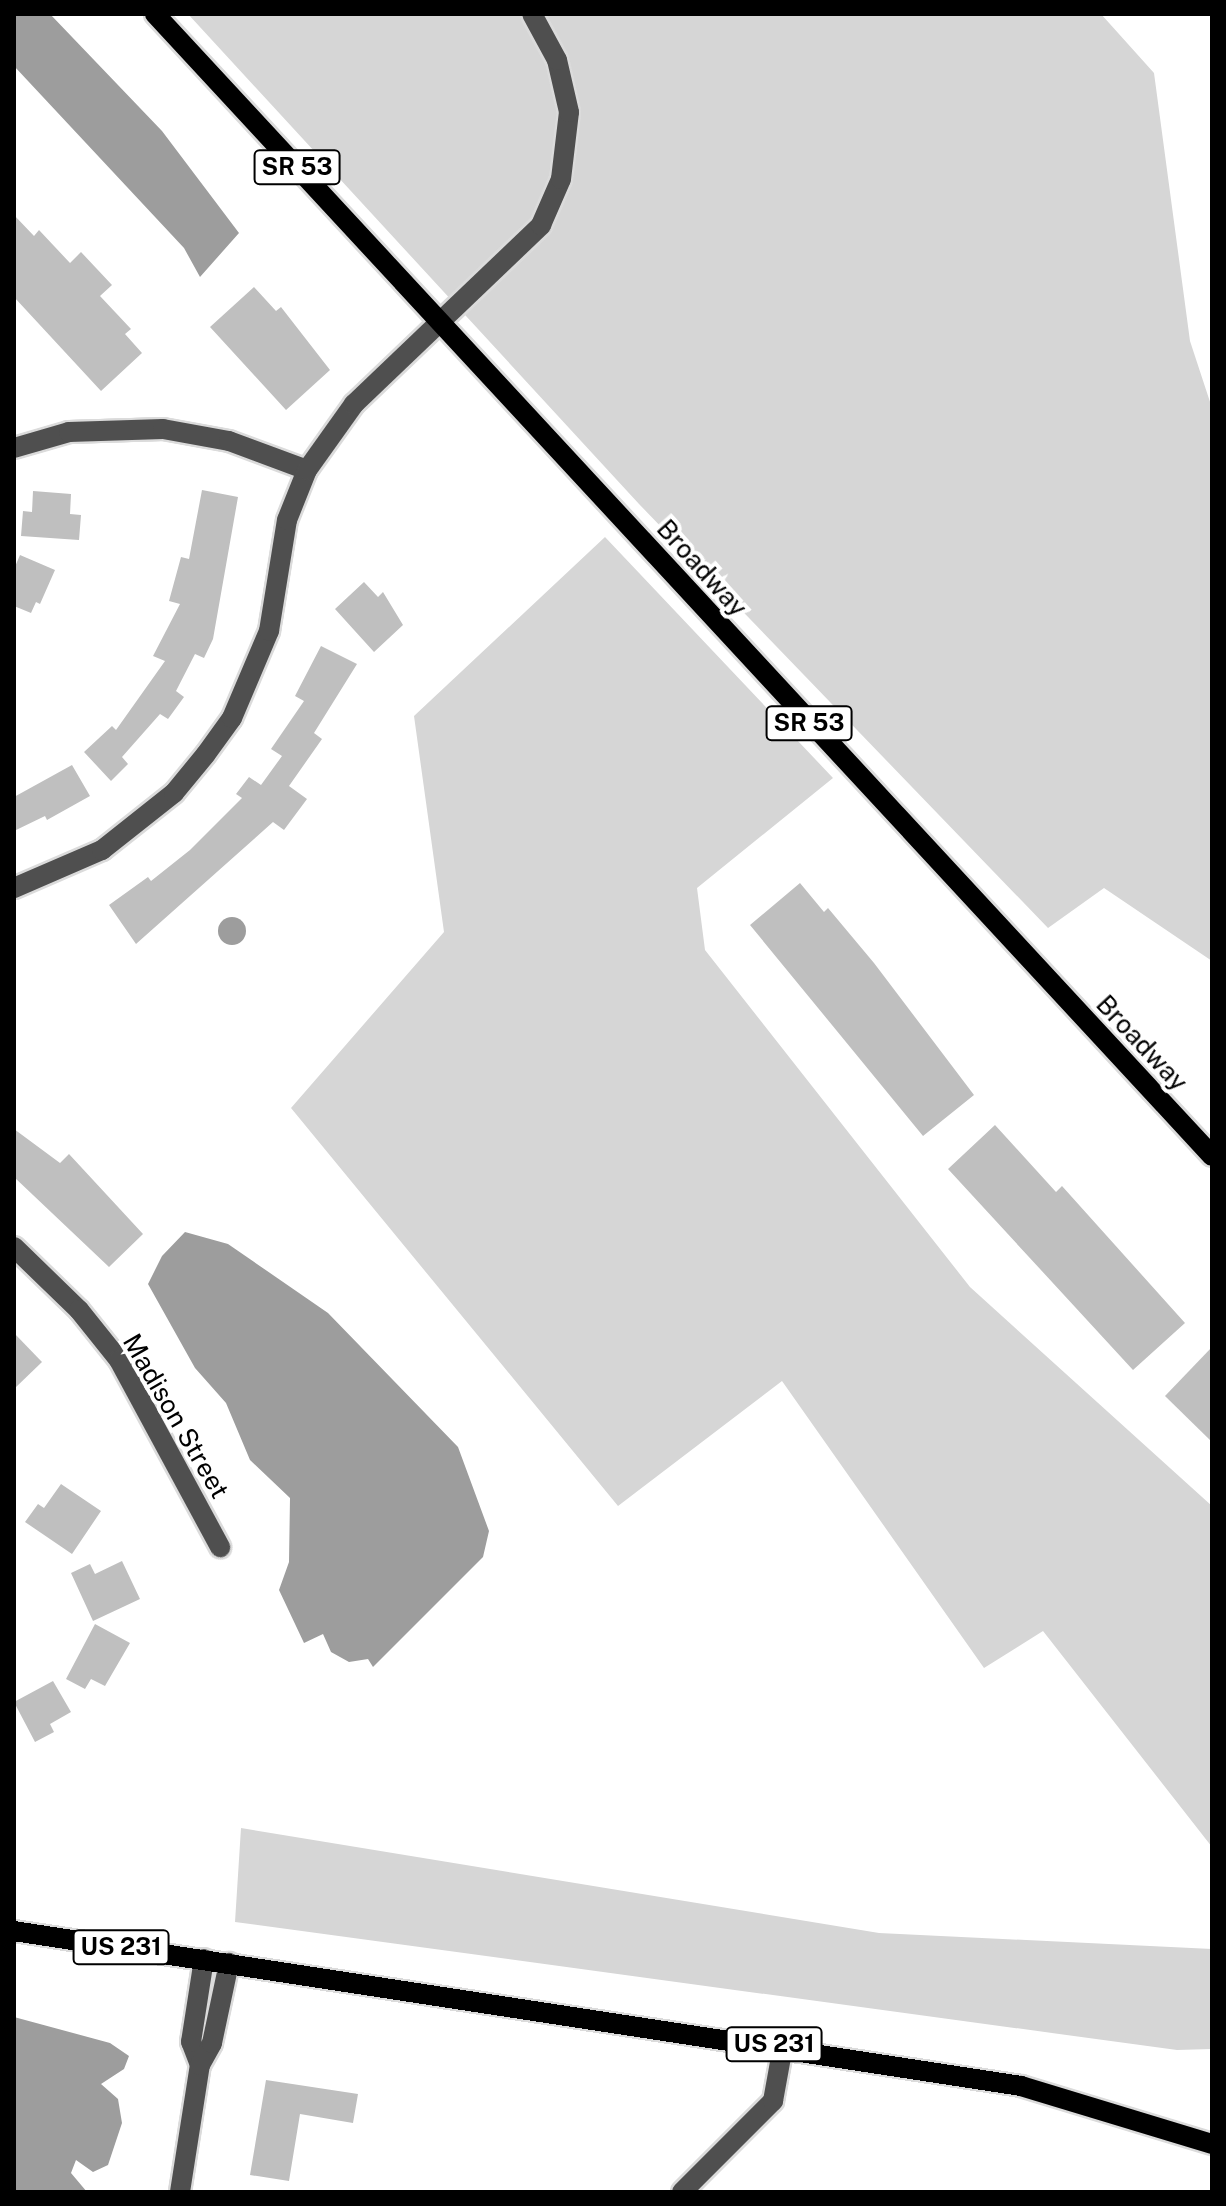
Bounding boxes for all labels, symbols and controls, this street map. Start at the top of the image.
road number: SR 53 [253,147,341,187]
street label: Broadway [650,513,754,623]
road number: SR 53 [765,703,853,743]
street label: Broadway [1090,989,1194,1097]
street label: Madison Street [116,1328,236,1504]
road number: US 231 [71,1927,171,1967]
road number: US 231 [724,2024,824,2064]

